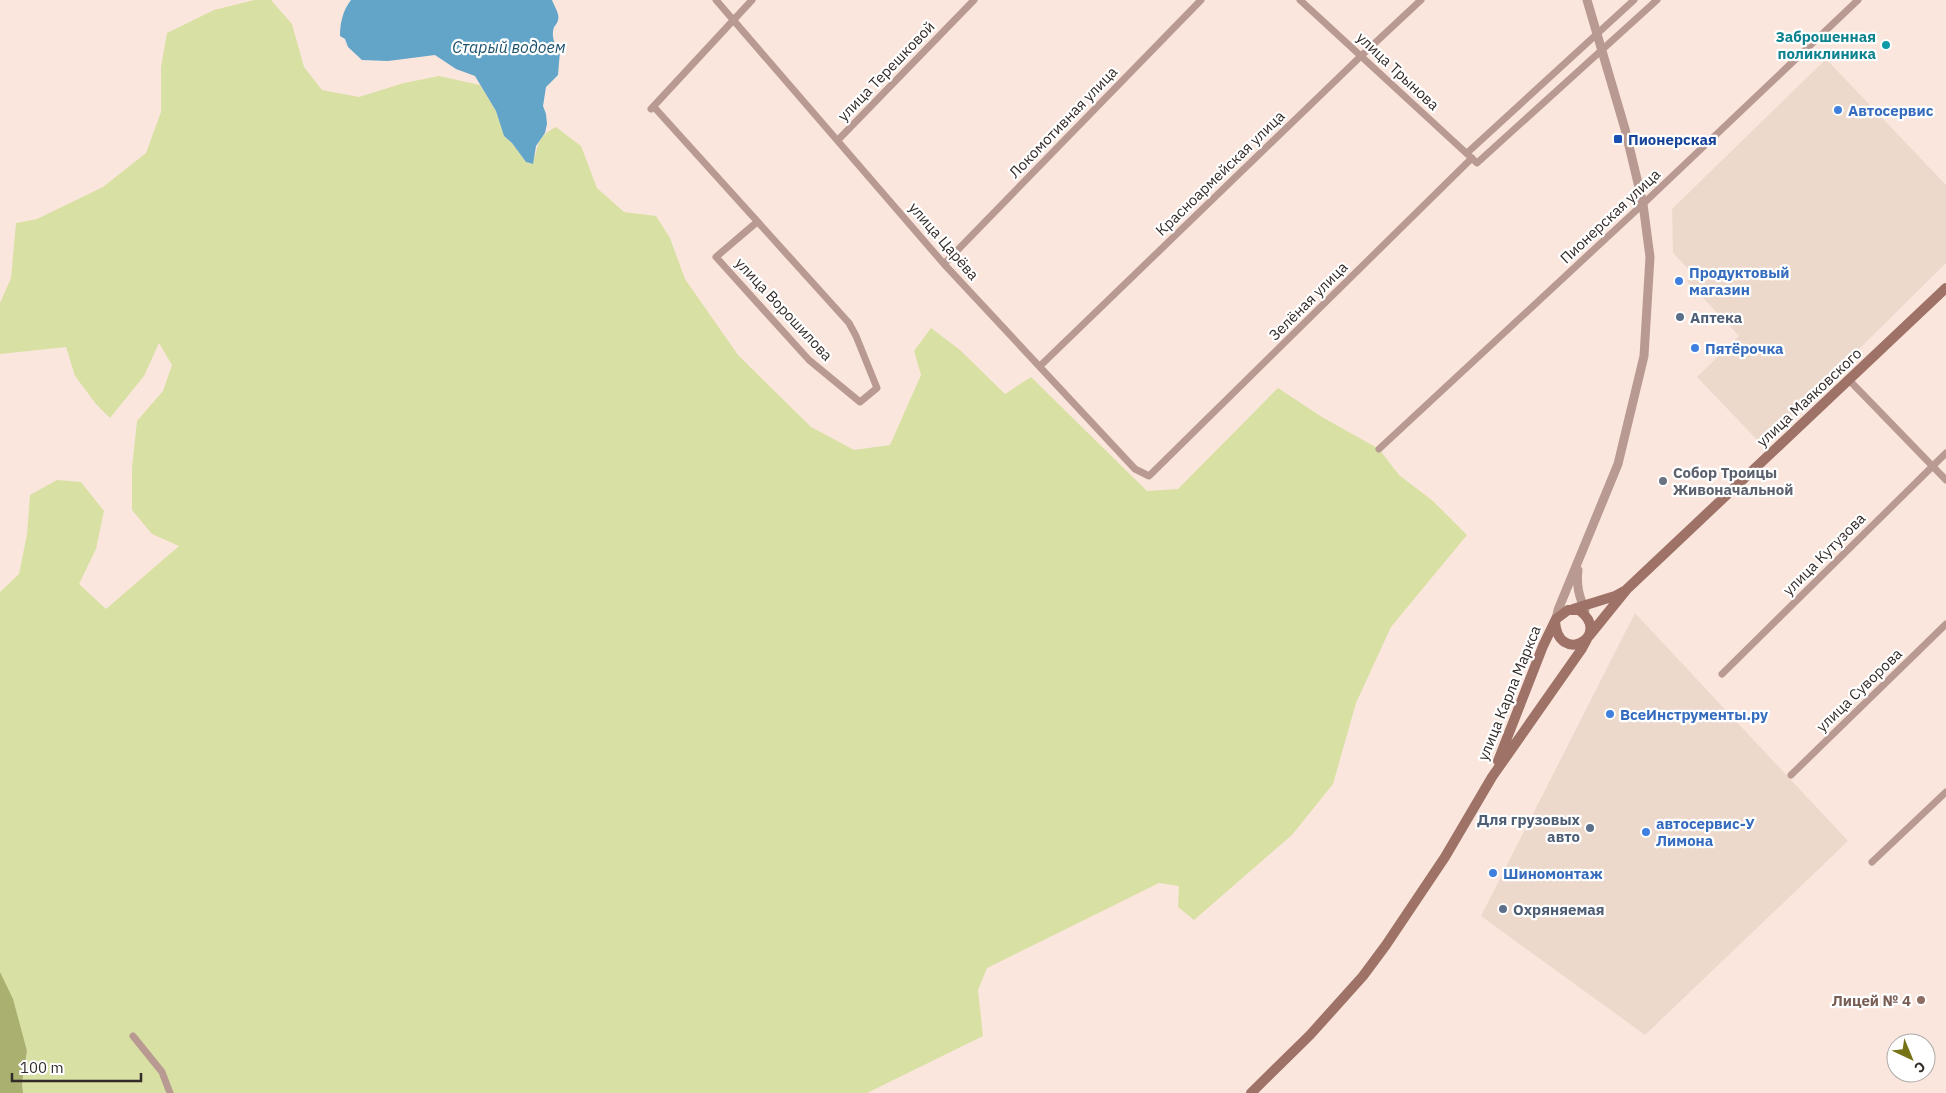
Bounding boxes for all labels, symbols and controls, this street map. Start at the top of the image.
street label: улица Терешковой [833,17,939,125]
place label: Заброшенная поликлиника [1776,27,1876,63]
street label: улица Трынова [1353,28,1443,114]
water label: Старый водоем [452,37,566,57]
marker: Заброшенная поликлиника [1880,39,1892,51]
street label: Локомотивная улица [1005,62,1121,182]
place label: Автосервис [1848,101,1934,120]
marker: Автосервис [1832,104,1844,116]
street label: Красноармейская улица [1151,106,1289,240]
place label: Пионерская [1628,130,1717,149]
marker: Пионерская [1612,133,1624,145]
street label: Пионерская улица [1556,165,1664,267]
street label: улица Царёва [905,198,983,284]
street label: улица Ворошилова [731,253,837,365]
street label: Зелёная улица [1265,258,1351,344]
place label: Продуктовый магазин [1689,263,1789,299]
marker: Продуктовый магазин [1673,275,1685,287]
place label: Аптека [1690,308,1743,327]
marker: Аптека [1674,311,1686,323]
place label: Пятёрочка [1705,339,1784,358]
marker: Пятёрочка [1689,342,1701,354]
street label: улица Маяковского [1753,343,1865,451]
place label: Собор Троицы Живоначальной [1673,463,1793,499]
marker: Собор Троицы Живоначальной [1657,475,1669,487]
street label: улица Кутузова [1779,509,1869,599]
street label: улица Карла Маркса [1473,623,1545,763]
street label: улица Суворова [1812,644,1906,736]
place label: ВсеИнструменты.ру [1620,705,1768,724]
marker: ВсеИнструменты.ру [1604,708,1616,720]
place label: Для грузовых авто [1477,810,1581,846]
place label: автосервис-У Лимона [1656,814,1755,850]
marker: Для грузовых авто [1584,822,1596,834]
marker: автосервис-У Лимона [1640,826,1652,838]
place label: Шиномонтаж [1503,864,1603,883]
marker: Шиномонтаж [1487,867,1499,879]
place label: Охряняемая [1513,900,1605,919]
marker: Охряняемая [1497,903,1509,915]
place label: Лицей № 4 [1832,991,1911,1010]
marker: Лицей № 4 [1915,994,1927,1006]
north arrow [1886,1033,1936,1083]
scale bar [12,1050,141,1082]
text: 100 m [20,1058,64,1077]
text: С [1910,1058,1930,1077]

